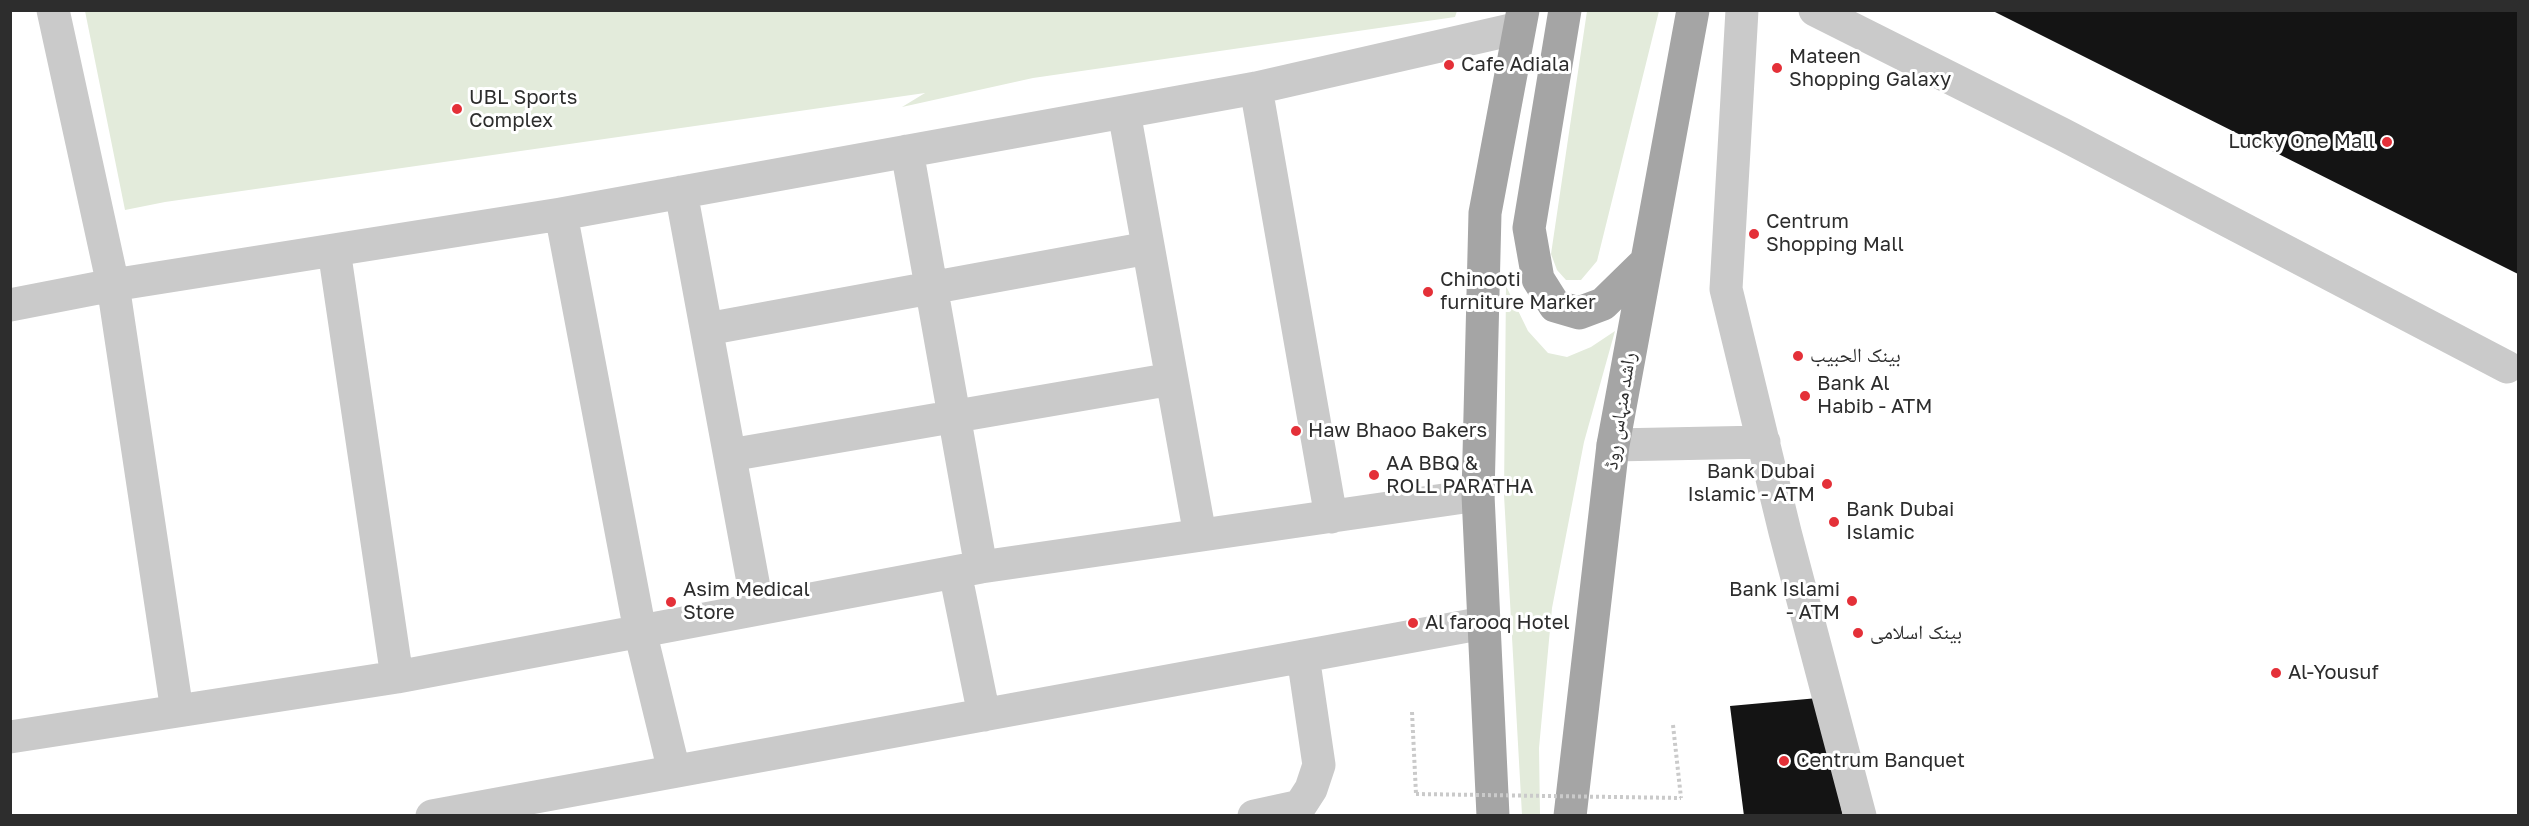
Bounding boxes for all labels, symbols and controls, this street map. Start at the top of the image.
place label: Mateen Shopping Galaxy [1789,45,1951,92]
place label: Cafe Adiala [1461,53,1569,77]
marker: Cafe Adiala [1442,58,1456,72]
marker: Mateen Shopping Galaxy [1770,61,1784,75]
place label: UBL Sports Complex [469,86,577,133]
marker: UBL Sports Complex [450,102,464,116]
place label: Lucky One Mall [2228,130,2375,154]
marker: Lucky One Mall [2380,135,2394,149]
place label: Centrum Shopping Mall [1766,210,1904,257]
marker: Centrum Shopping Mall [1747,227,1761,241]
place label: Chinooti furniture Marker [1440,268,1596,315]
marker: Chinooti furniture Marker [1421,285,1435,299]
place label: بينک الحبيب [1810,344,1901,368]
marker: بينک الحبيب [1791,349,1805,363]
street label: راشد منہاس روڈ [1599,351,1641,471]
place label: Bank Al Habib - ATM [1817,372,1932,419]
marker: Bank Al Habib - ATM [1798,389,1812,403]
place label: Haw Bhaoo Bakers [1308,419,1487,443]
marker: Haw Bhaoo Bakers [1289,424,1303,438]
place label: AA BBQ & ROLL PARATHA [1386,452,1533,499]
place label: Bank Dubai Islamic - ATM [1687,460,1815,507]
marker: AA BBQ & ROLL PARATHA [1367,468,1381,482]
marker: Bank Dubai Islamic - ATM [1820,477,1834,491]
place label: Bank Dubai Islamic [1846,498,1954,545]
marker: Bank Dubai Islamic [1827,515,1841,529]
place label: Asim Medical Store [683,578,810,625]
place label: Bank Islami - ATM [1729,578,1840,625]
marker: Bank Islami - ATM [1845,594,1859,608]
marker: Asim Medical Store [664,595,678,609]
place label: Al farooq Hotel [1425,611,1570,635]
marker: Al farooq Hotel [1406,616,1420,630]
place label: بینک اسلامی [1870,621,1962,645]
marker: بینک اسلامی [1851,626,1865,640]
place label: Al-Yousuf [2288,661,2379,685]
marker: Al-Yousuf [2269,666,2283,680]
place label: Centrum Banquet [1796,749,1965,773]
marker: Centrum Banquet [1777,754,1791,768]

